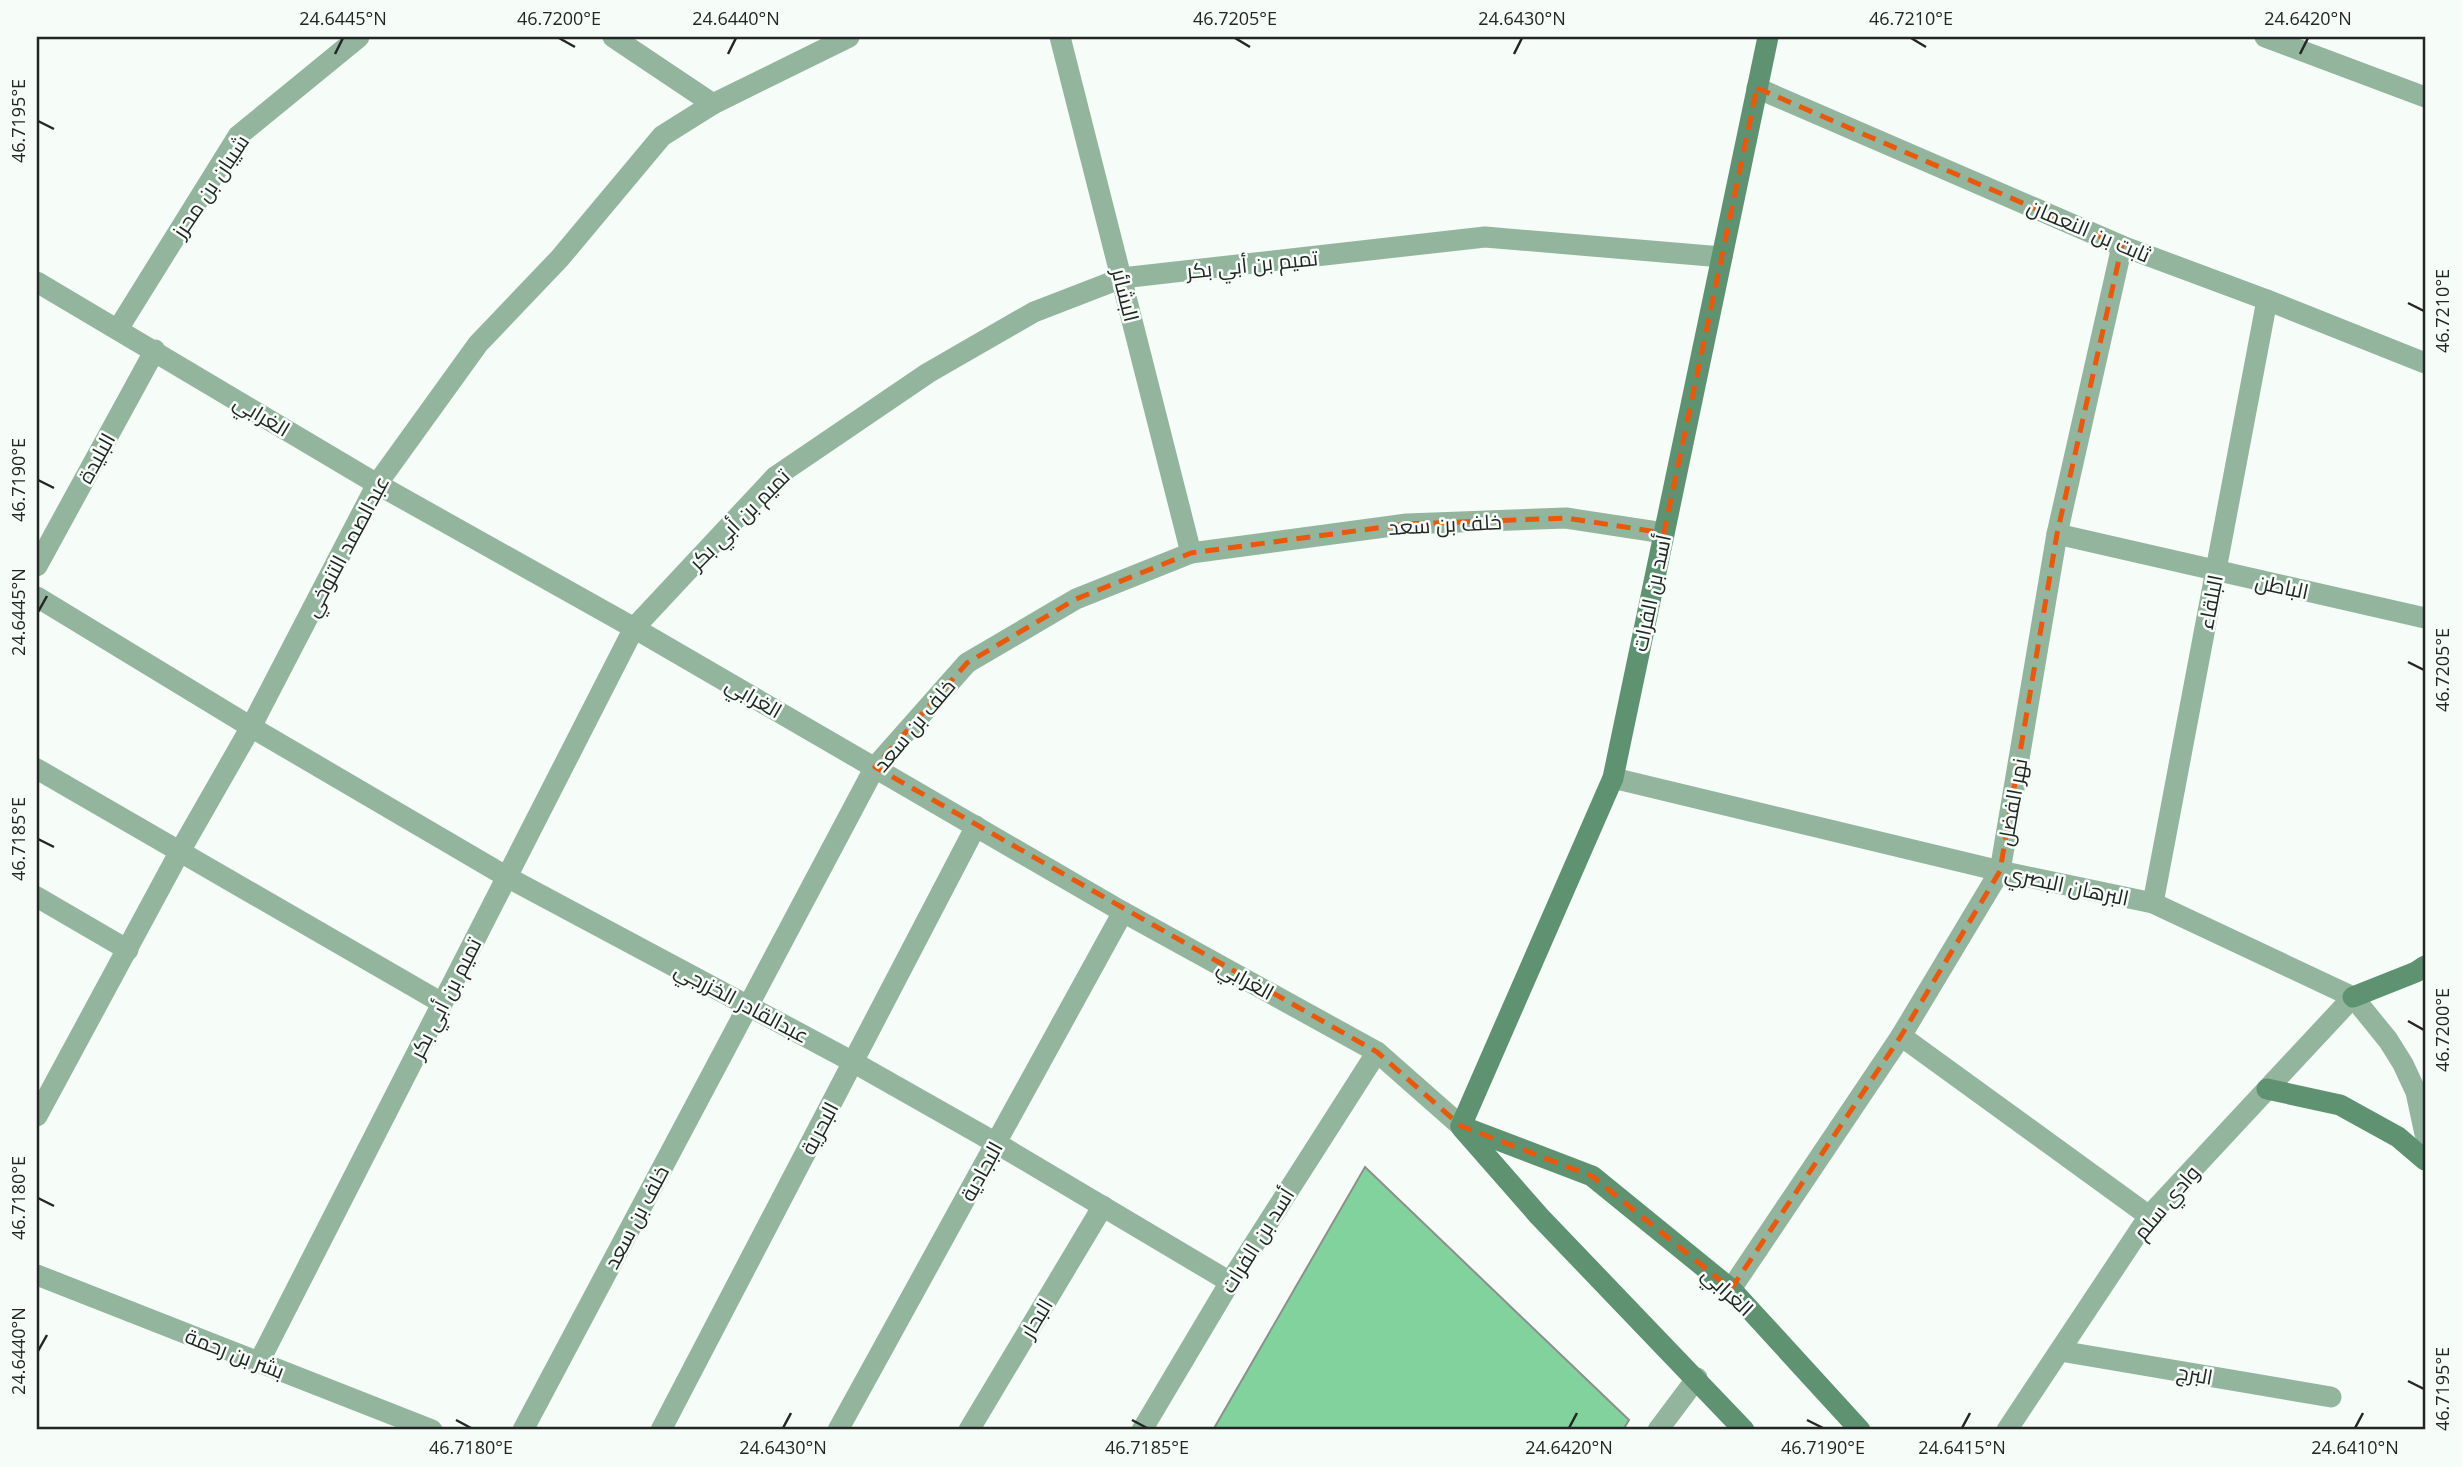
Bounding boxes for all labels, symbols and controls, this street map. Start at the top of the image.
text: 24.6445°N [299,6,387,30]
text: 46.7200°E [517,6,601,30]
text: 24.6440°N [692,6,780,30]
text: 46.7205°E [1193,6,1277,30]
text: 24.6430°N [1478,6,1566,30]
text: 46.7210°E [1869,6,1953,30]
text: 24.6420°N [2264,6,2352,30]
text: 46.7195°E [6,79,30,163]
street label: شيبان بن محرز [165,129,255,244]
street label: ثابت بن النعمان [2023,192,2155,269]
street label: تميم بن أبي بكر [1184,243,1320,288]
street label: البشائر [1106,265,1146,324]
text: 46.7210°E [2430,269,2454,353]
street label: الغرابي [227,387,295,445]
street label: البليدة [71,428,121,488]
text: 46.7190°E [6,438,30,522]
street label: تميم بن أبي بكر [682,462,798,578]
street label: عبدالصمد التنوخي [297,470,398,623]
street label: خلف بن سعد [1388,507,1502,541]
street label: أسد بن الفرات [1625,532,1677,654]
street label: الباطن [2253,567,2311,605]
text: 24.6445°N [6,568,30,656]
street label: البلقاء [2191,572,2229,632]
text: 46.7205°E [2430,628,2454,712]
street label: الغرابي [719,670,787,727]
street label: خلف بن سعد [867,673,961,777]
street label: نهر الفضل [1991,756,2033,848]
text: 46.7185°E [6,797,30,881]
street label: البرهان البصري [2002,858,2132,915]
street label: تميم بن أبي بكر [402,932,490,1065]
street label: الغرابي [1211,952,1279,1009]
street label: عبدالقادر الخزرجي [669,955,814,1052]
text: 46.7200°E [2430,988,2454,1072]
street label: البحرية [793,1097,845,1159]
street label: البجادية [953,1136,1009,1206]
text: 46.7180°E [6,1156,30,1240]
street label: وادي سلم [2127,1159,2208,1247]
street label: خلف بن سعد [597,1160,675,1274]
street label: أسد بن الفرات [1214,1182,1300,1298]
street label: الغرابي [1694,1260,1760,1324]
street label: البحار [1013,1293,1059,1344]
text: 24.6440°N [6,1307,30,1395]
street label: بشر بن رحمة [181,1321,289,1385]
text: 46.7195°E [2430,1347,2454,1431]
street label: البرج [2175,1357,2215,1392]
text: 46.7180°E [429,1435,513,1459]
text: 24.6430°N [739,1435,827,1459]
text: 46.7185°E [1105,1435,1189,1459]
text: 24.6420°N [1525,1435,1613,1459]
text: 46.7190°E [1781,1435,1865,1459]
text: 24.6415°N [1918,1435,2006,1459]
text: 24.6410°N [2311,1435,2399,1459]

